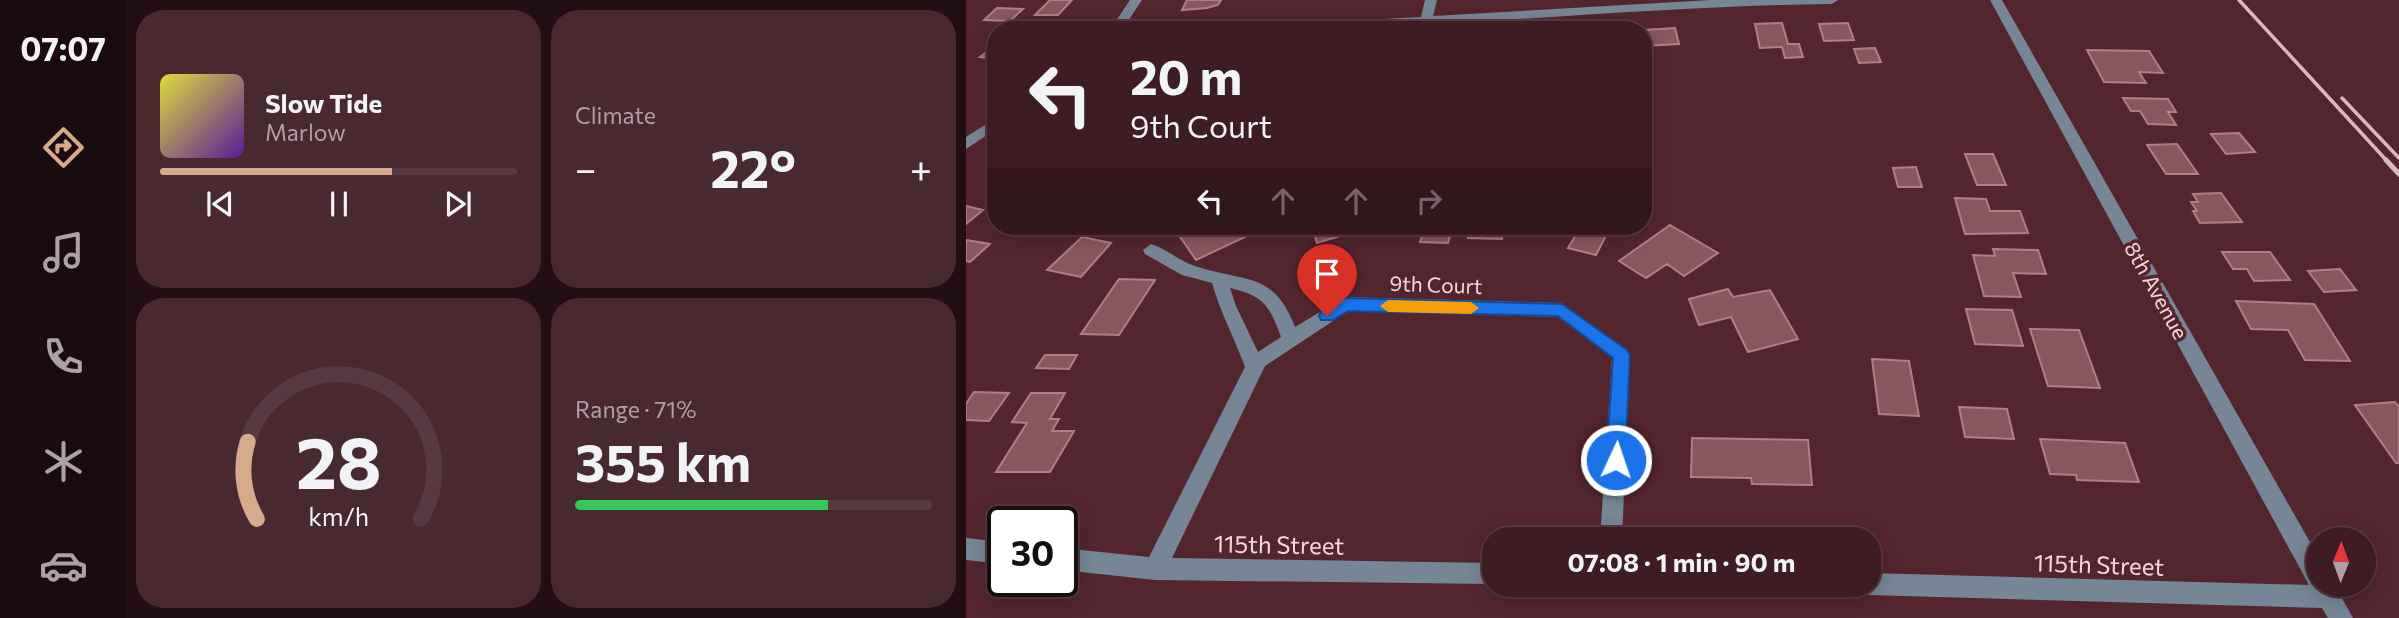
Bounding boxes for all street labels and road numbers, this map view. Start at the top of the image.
street label: 8th Avenue [2120,237,2194,343]
street label: 9th Court [1389,270,1483,298]
street label: 115th Street [1214,528,1345,560]
street label: 115th Street [2033,547,2165,581]

